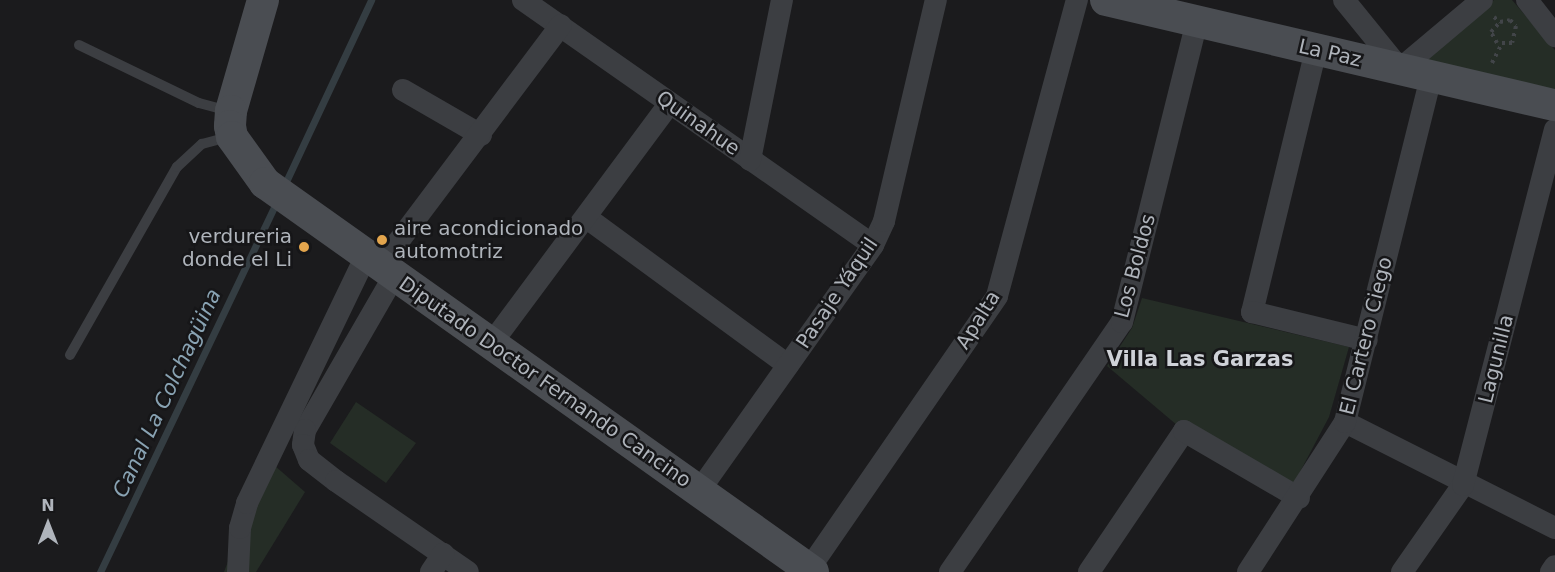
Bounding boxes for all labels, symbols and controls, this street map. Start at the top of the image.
street label: La Paz [1296,34,1364,72]
street label: Quinahue [652,85,744,161]
street label: Los Boldos [1110,211,1160,321]
place label: aire acondicionado automotriz [394,216,583,263]
place label: verdureria donde el Li [182,224,292,271]
marker: aire acondicionado automotriz [375,233,389,247]
street label: Pasaje Yáquil [791,233,883,353]
marker: verdureria donde el Li [297,240,311,254]
street label: El Cartero Ciego [1335,254,1397,418]
street label: Diputado Doctor Fernando Cancino [394,272,696,492]
water label: Canal La Colchagüina [108,285,226,501]
street label: Apalta [951,286,1005,354]
street label: Lagunilla [1473,312,1519,406]
district label: Villa Las Garzas [1107,346,1293,372]
north arrow [18,494,78,554]
text: N [41,496,55,515]

